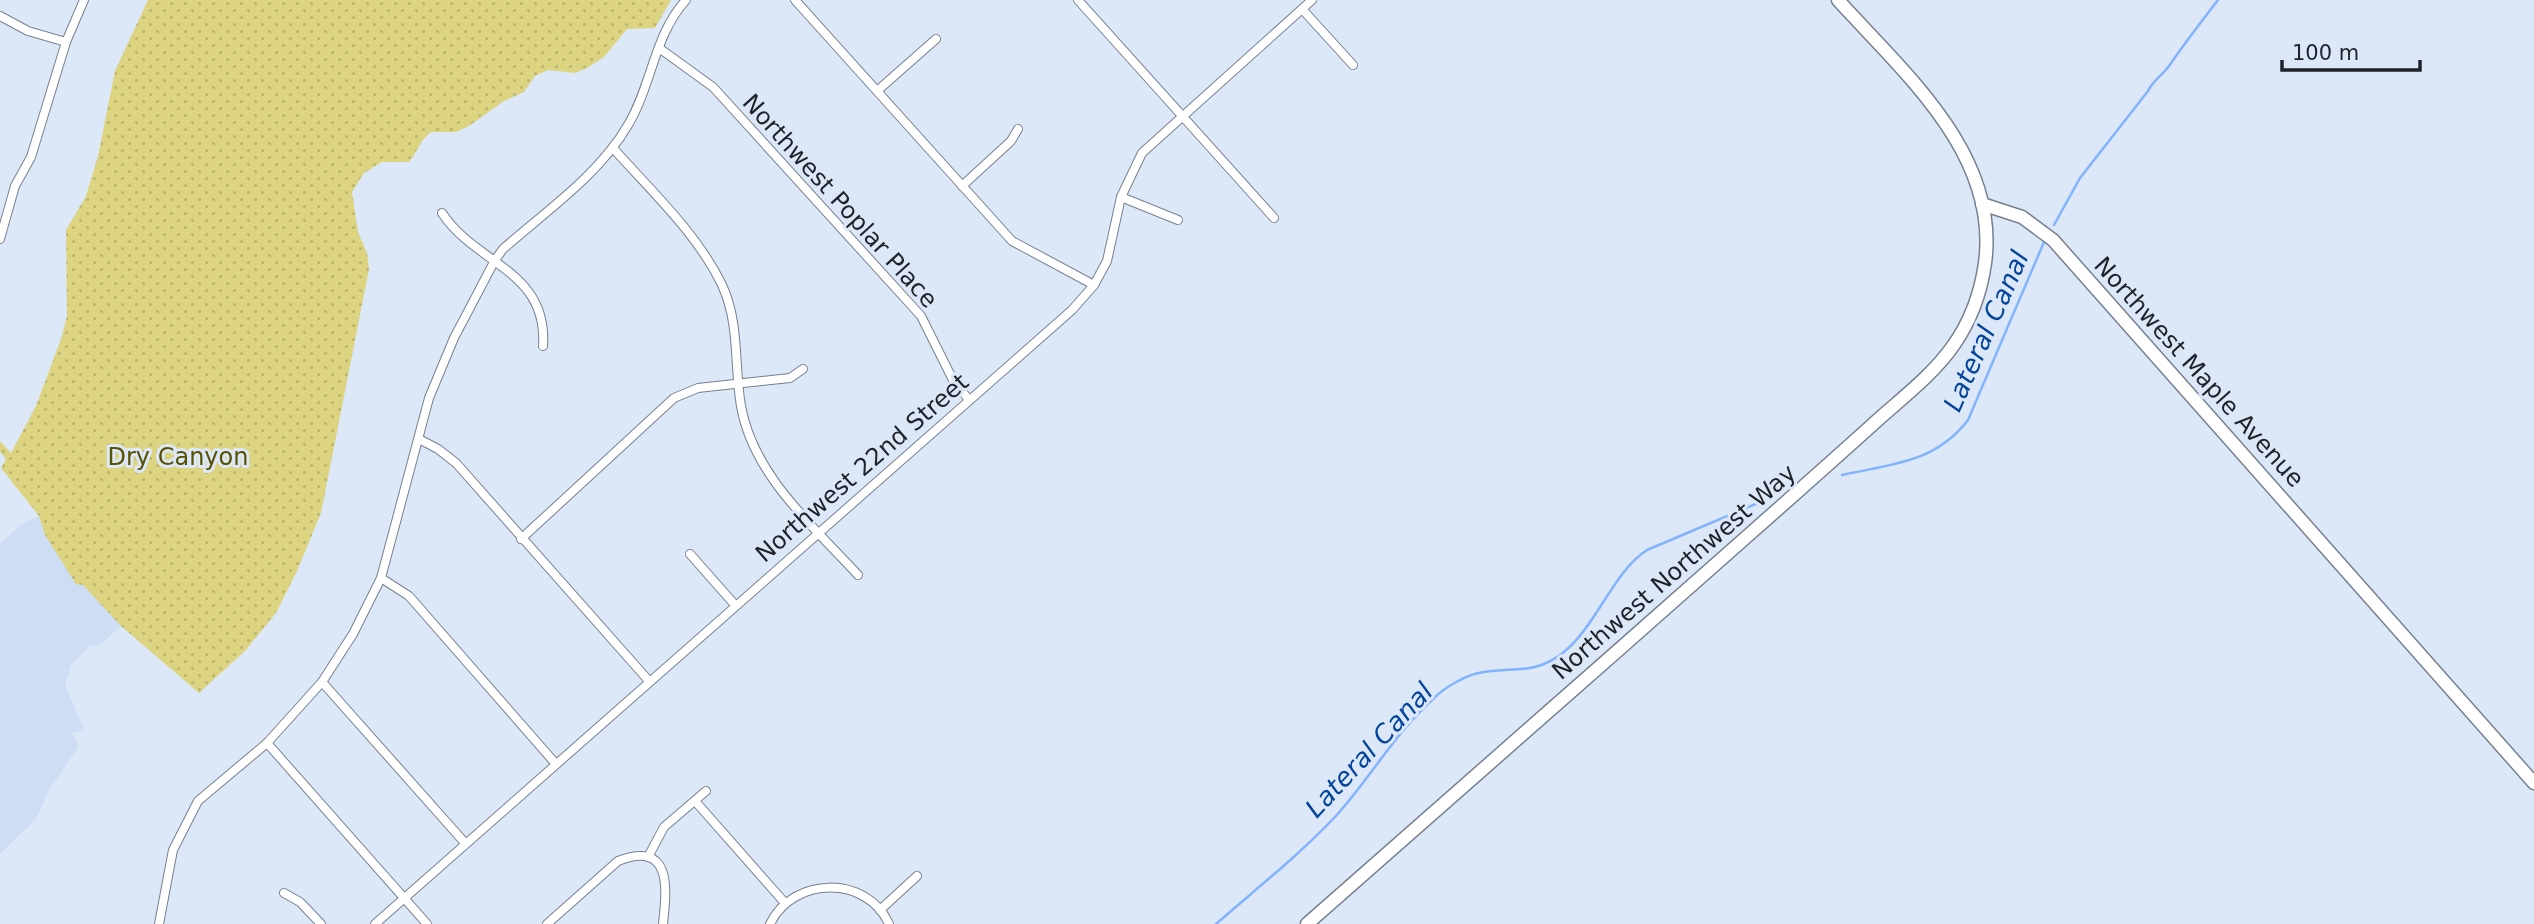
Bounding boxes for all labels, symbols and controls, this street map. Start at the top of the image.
scale bar [2282,28,2420,72]
text: 100 m [2292,41,2359,65]
street label: Northwest Poplar Place [737,89,943,313]
water label: Lateral Canal [1937,245,2035,416]
street label: Northwest Maple Avenue [2088,251,2310,493]
street label: Northwest 22nd Street [750,368,974,568]
park label: Dry Canyon [108,443,248,471]
street label: Northwest Northwest Way [1547,459,1801,685]
water label: Lateral Canal [1299,676,1439,823]

